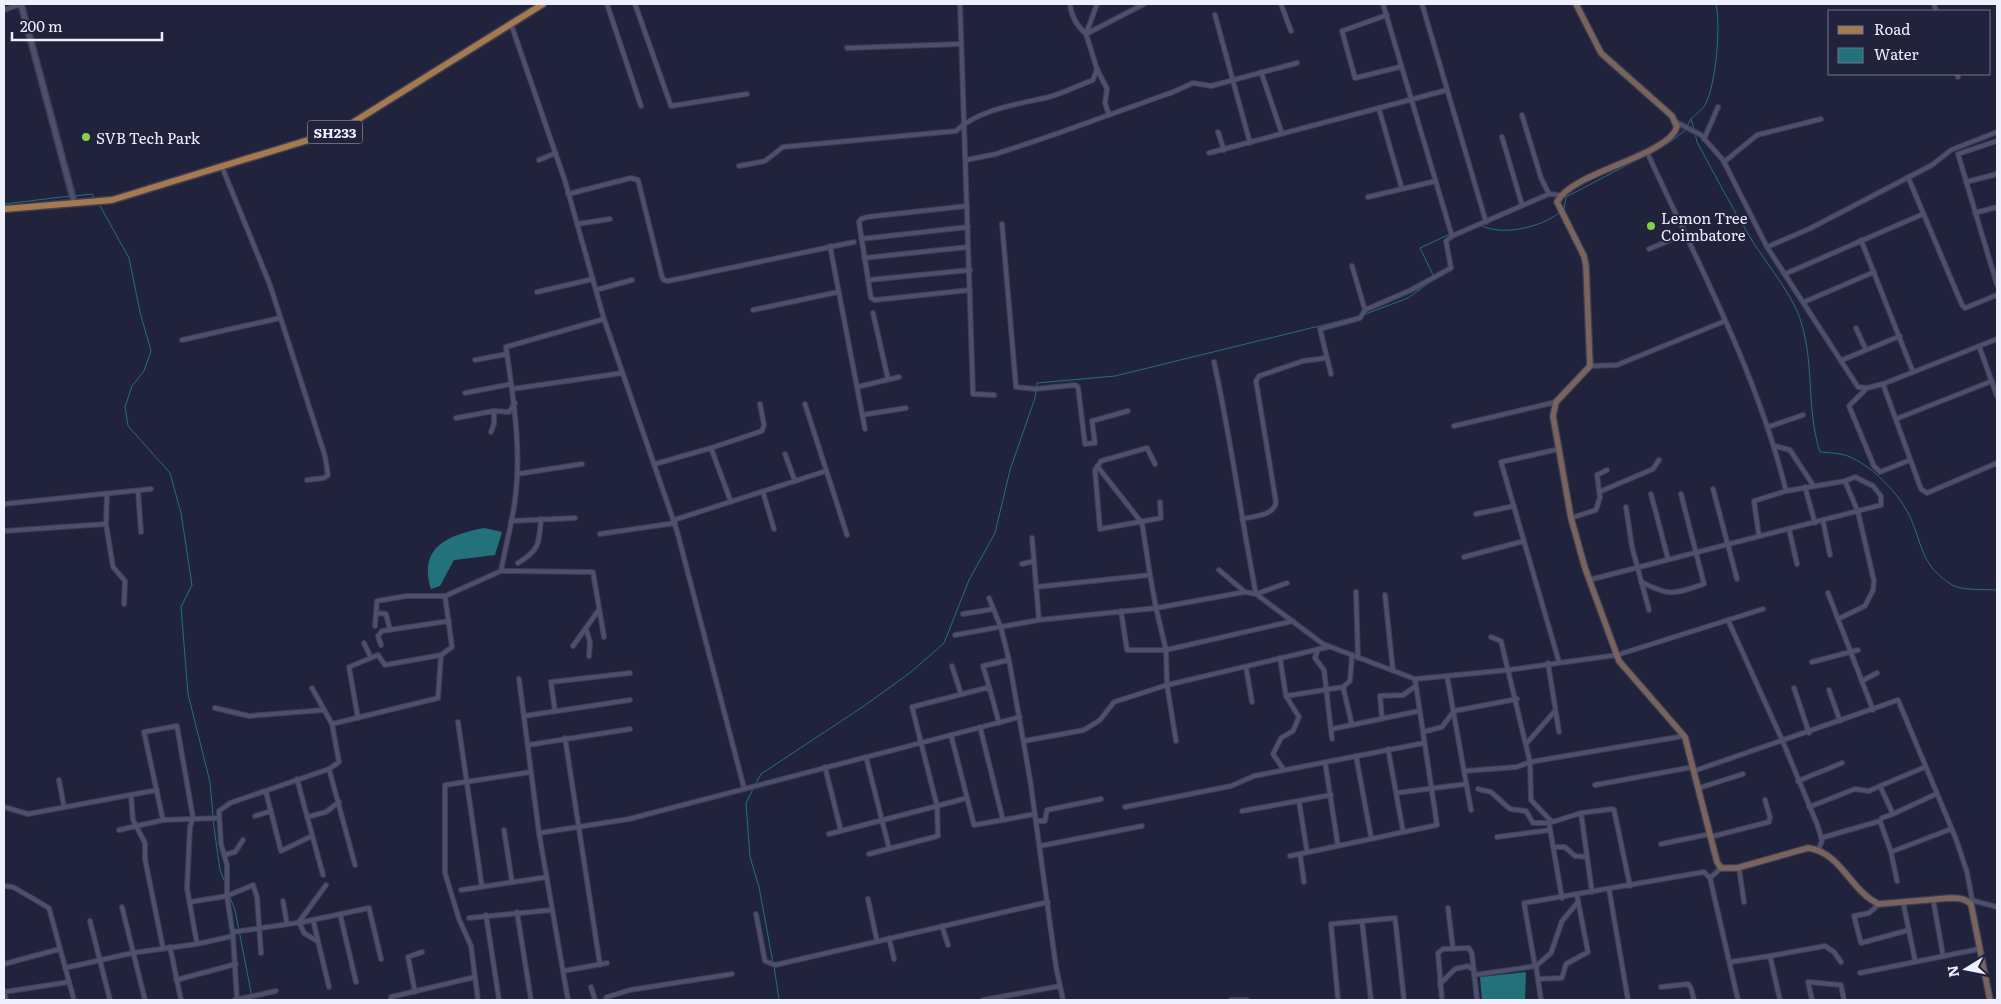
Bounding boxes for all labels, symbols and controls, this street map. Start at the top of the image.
scale bar [12,10,162,42]
legend [1828,10,1991,75]
text: 200 m [20,14,63,37]
text: Road [1874,17,1910,40]
text: Water [1874,42,1919,65]
road number: SH233 [308,120,362,144]
place label: SVB Tech Park [96,126,201,149]
marker: SVB Tech Park [80,131,92,143]
place label: Lemon Tree Coimbatore [1661,206,1748,246]
marker: Lemon Tree Coimbatore [1645,220,1657,232]
north arrow [1941,944,1991,994]
text: N [1941,964,1963,979]

